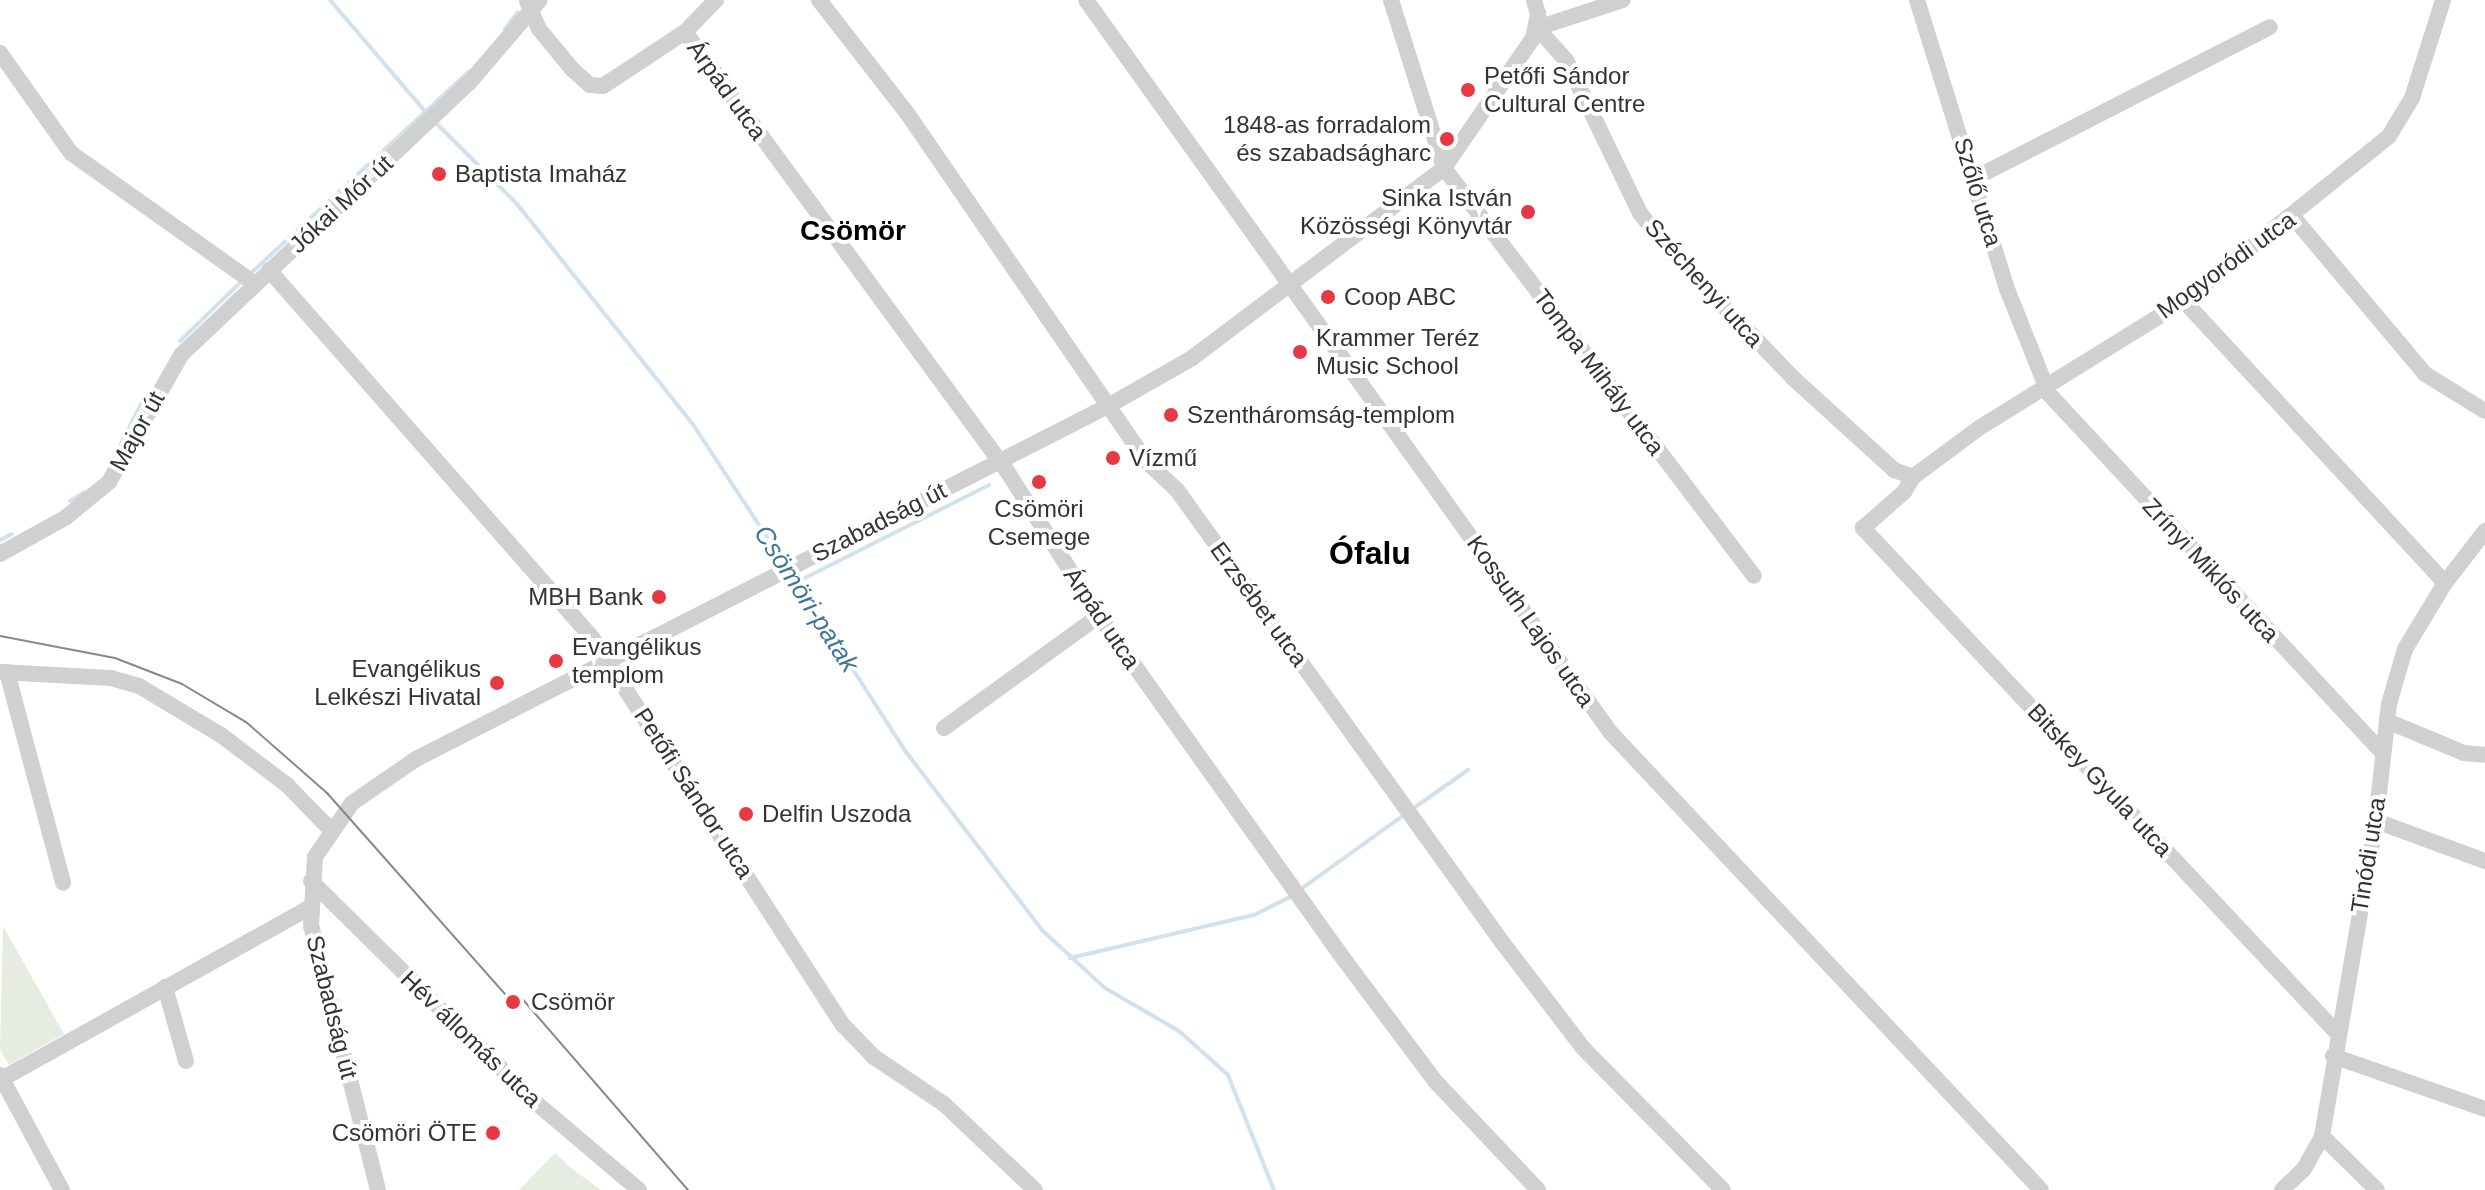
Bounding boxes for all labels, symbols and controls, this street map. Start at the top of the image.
street label: Árpád utca [681,35,773,145]
place label: Petőfi Sándor Cultural Centre [1484,62,1645,118]
marker: Petőfi Sándor Cultural Centre [1459,81,1477,99]
place label: 1848-as forradalom és szabadságharc [1223,111,1431,167]
marker: 1848-as forradalom és szabadságharc [1438,130,1456,148]
street label: Szőlő utca [1948,134,2008,250]
street label: Jókai Mór út [283,149,399,259]
place label: Baptista Imaház [455,160,627,188]
marker: Baptista Imaház [430,165,448,183]
place label: Sinka István Közösségi Könyvtár [1300,184,1512,240]
marker: Sinka István Közösségi Könyvtár [1519,203,1537,221]
street label: Mogyoródi utca [2151,205,2301,325]
street label: Széchenyi utca [1639,213,1769,353]
district label: Csömör [800,214,906,248]
place label: Coop ABC [1344,283,1457,311]
street label: Tompa Mihály utca [1527,283,1671,461]
marker: Coop ABC [1319,288,1337,306]
place label: Krammer Teréz Music School [1316,324,1480,380]
marker: Krammer Teréz Music School [1291,343,1309,361]
street label: Major út [103,386,171,476]
place label: Szentháromság-templom [1187,401,1455,429]
marker: Szentháromság-templom [1162,406,1180,424]
place label: Vízmű [1129,444,1197,472]
marker: Vízmű [1104,449,1122,467]
marker: Csömöri Csemege [1030,473,1048,491]
street label: Szabadság út [807,476,951,568]
street label: Zrínyi Miklós utca [2137,492,2285,648]
place label: Csömöri Csemege [988,495,1090,551]
water label: Csömöri-patak [747,520,865,678]
street label: Kossuth Lajos utca [1461,530,1601,712]
district label: Ófalu [1329,534,1411,572]
street label: Erzsébet utca [1204,536,1314,672]
street label: Árpád utca [1058,562,1146,674]
place label: MBH Bank [528,583,643,611]
marker: MBH Bank [650,588,668,606]
place label: Evangélikus templom [572,633,701,689]
marker: Evangélikus templom [547,652,565,670]
place label: Evangélikus Lelkészi Hivatal [314,655,481,711]
marker: Evangélikus Lelkészi Hivatal [488,674,506,692]
street label: Bitskey Gyula utca [2022,698,2178,862]
street label: Petőfi Sándor utca [628,702,760,884]
street label: Tinódi utca [2345,795,2391,915]
place label: Delfin Uszoda [762,800,911,828]
marker: Delfin Uszoda [737,805,755,823]
street label: Szabadság út [300,932,364,1082]
street label: Hév állomás utca [395,965,547,1113]
place label: Csömör [531,988,615,1016]
marker: Csömör [502,991,524,1013]
place label: Csömöri ÖTE [332,1119,477,1147]
marker: Csömöri ÖTE [484,1124,502,1142]

